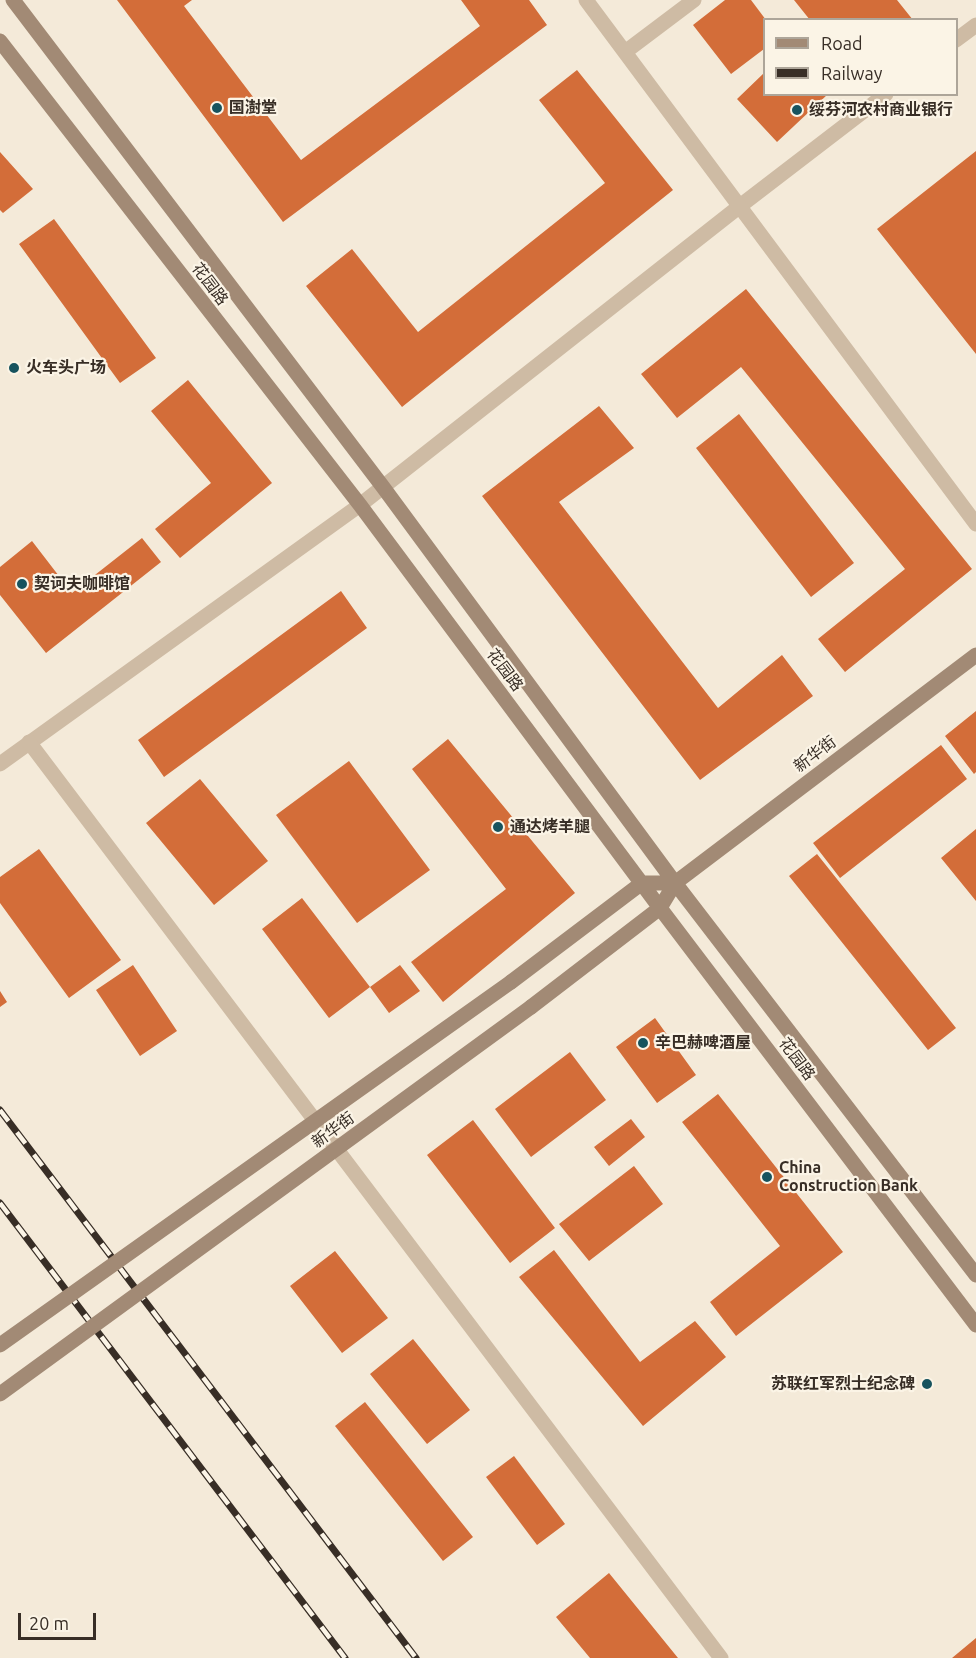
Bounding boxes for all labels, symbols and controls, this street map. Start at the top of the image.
legend [763,18,958,96]
text: Road [821,33,863,53]
text: Railway [821,63,882,83]
place label: 国澍堂 [229,98,277,118]
place label: 绥芬河农村商业银行 [809,100,953,120]
marker: 国澍堂 [210,101,224,115]
marker: 绥芬河农村商业银行 [790,103,804,117]
street label: 花园路 [188,259,232,309]
place label: 火车头广场 [26,358,106,378]
marker: 火车头广场 [7,361,21,375]
place label: 契诃夫咖啡馆 [34,574,130,594]
marker: 契诃夫咖啡馆 [15,577,29,591]
street label: 花园路 [483,645,527,695]
street label: 新华街 [790,732,840,776]
place label: 通达烤羊腿 [510,817,590,837]
marker: 通达烤羊腿 [491,820,505,834]
place label: 辛巴赫啤酒屋 [655,1033,751,1053]
street label: 花园路 [775,1034,819,1084]
marker: 辛巴赫啤酒屋 [636,1036,650,1050]
street label: 新华街 [308,1108,358,1152]
place label: China Construction Bank [779,1158,918,1196]
marker: China Construction Bank [760,1170,774,1184]
place label: 苏联红军烈士纪念碑 [771,1374,915,1394]
marker: 苏联红军烈士纪念碑 [920,1377,934,1391]
scale bar [21,1601,99,1639]
text: 20 m [29,1613,69,1633]

